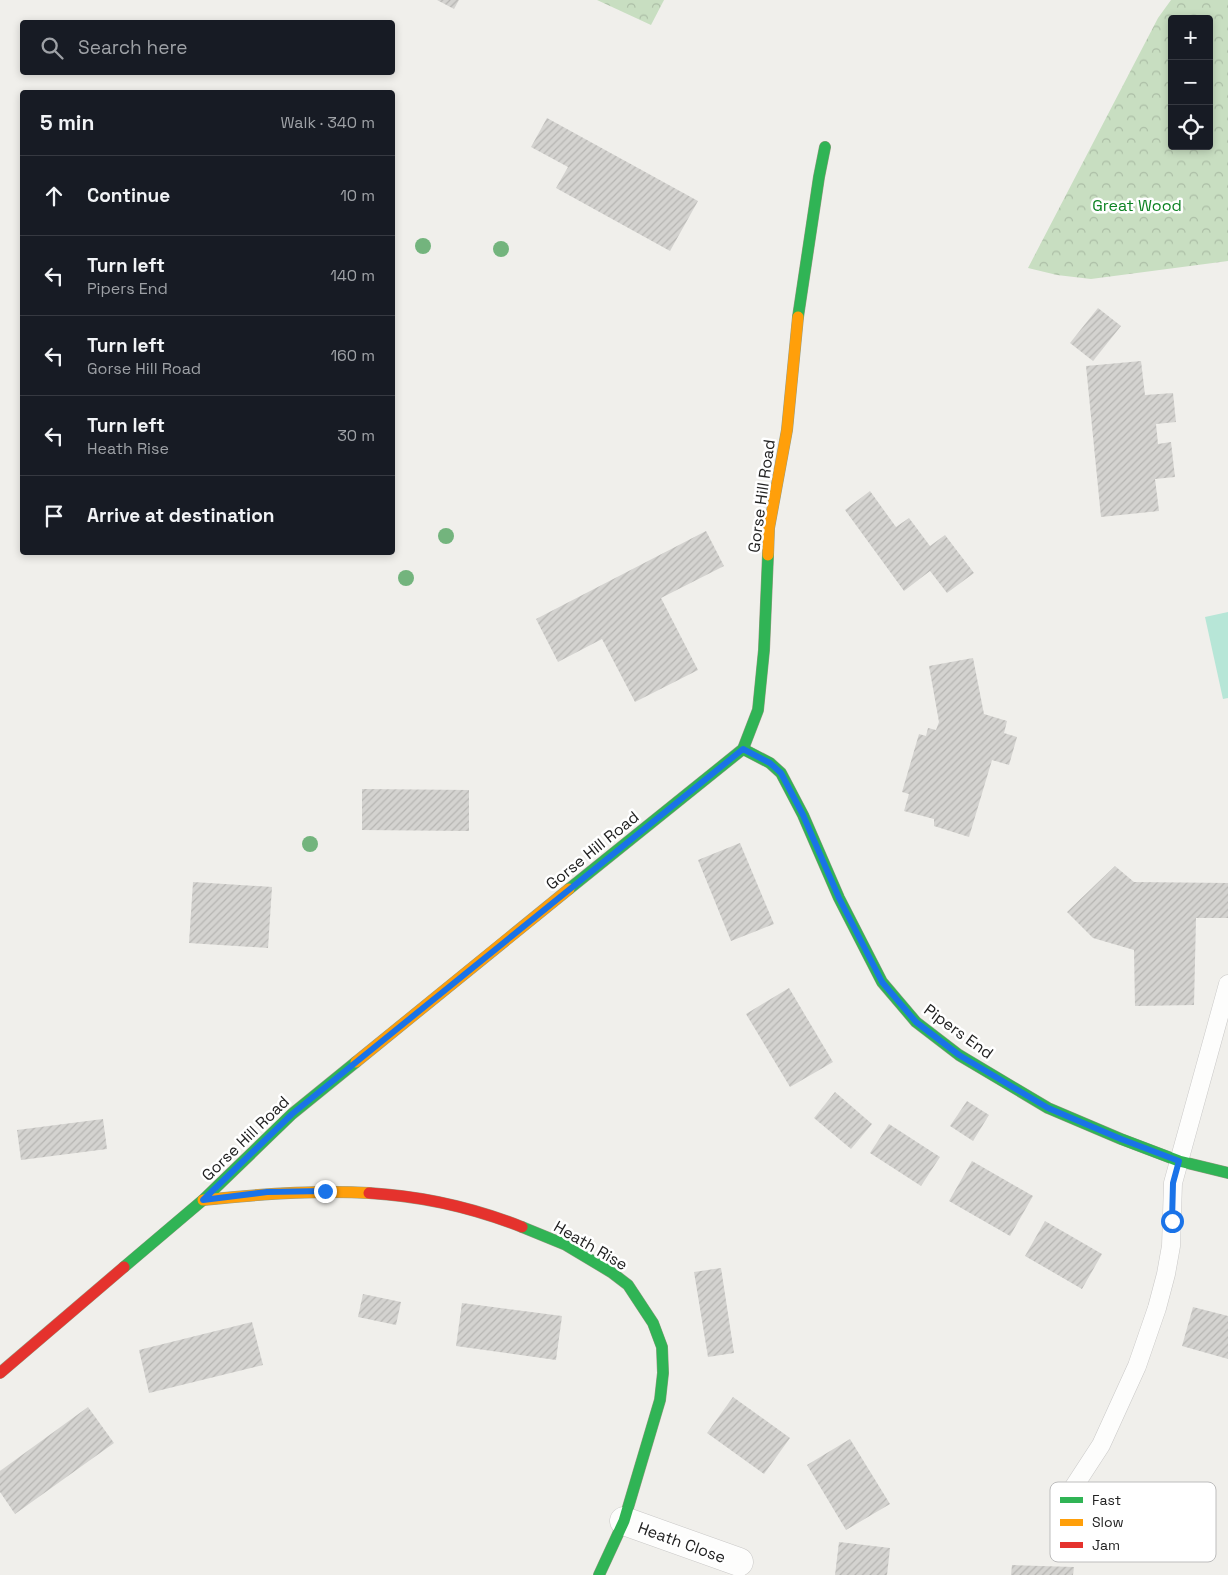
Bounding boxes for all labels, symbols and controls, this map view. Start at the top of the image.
map controls [1168,15,1213,150]
button: + [1168,15,1213,60]
search box [20,20,395,75]
icon: search [38,34,66,62]
text: Search here [78,35,188,60]
button: − [1168,60,1213,105]
button: locate [1168,105,1213,150]
text: 5 min [40,109,94,136]
text: Walk · 340 m [280,112,375,133]
icon: ahead [40,182,68,210]
text: Continue [87,183,170,208]
text: 10 m [340,185,375,206]
park label: Great Wood [1092,195,1182,216]
text: Turn left [87,253,165,278]
icon: left [40,262,68,290]
text: 140 m [330,265,375,286]
text: Pipers End [87,278,168,299]
text: Turn left [87,333,165,358]
icon: left [40,342,68,370]
text: 160 m [330,345,375,366]
text: Gorse Hill Road [87,358,201,379]
text: Turn left [87,413,165,438]
icon: left [40,422,68,450]
text: 30 m [337,425,375,446]
text: Heath Rise [87,438,169,459]
street label: Gorse Hill Road [743,438,780,554]
icon: arrive [40,502,68,530]
text: Arrive at destination [87,503,275,528]
street label: Gorse Hill Road [541,806,643,894]
street label: Pipers End [920,999,998,1064]
street label: Gorse Hill Road [197,1091,294,1186]
route end [314,1180,337,1203]
route start [1161,1210,1184,1233]
street label: Heath Rise [550,1216,631,1275]
legend [1050,1482,1216,1562]
text: Fast [1092,1491,1121,1509]
text: Slow [1092,1513,1124,1531]
street label: Heath Close [635,1517,729,1568]
text: Jam [1092,1536,1120,1554]

